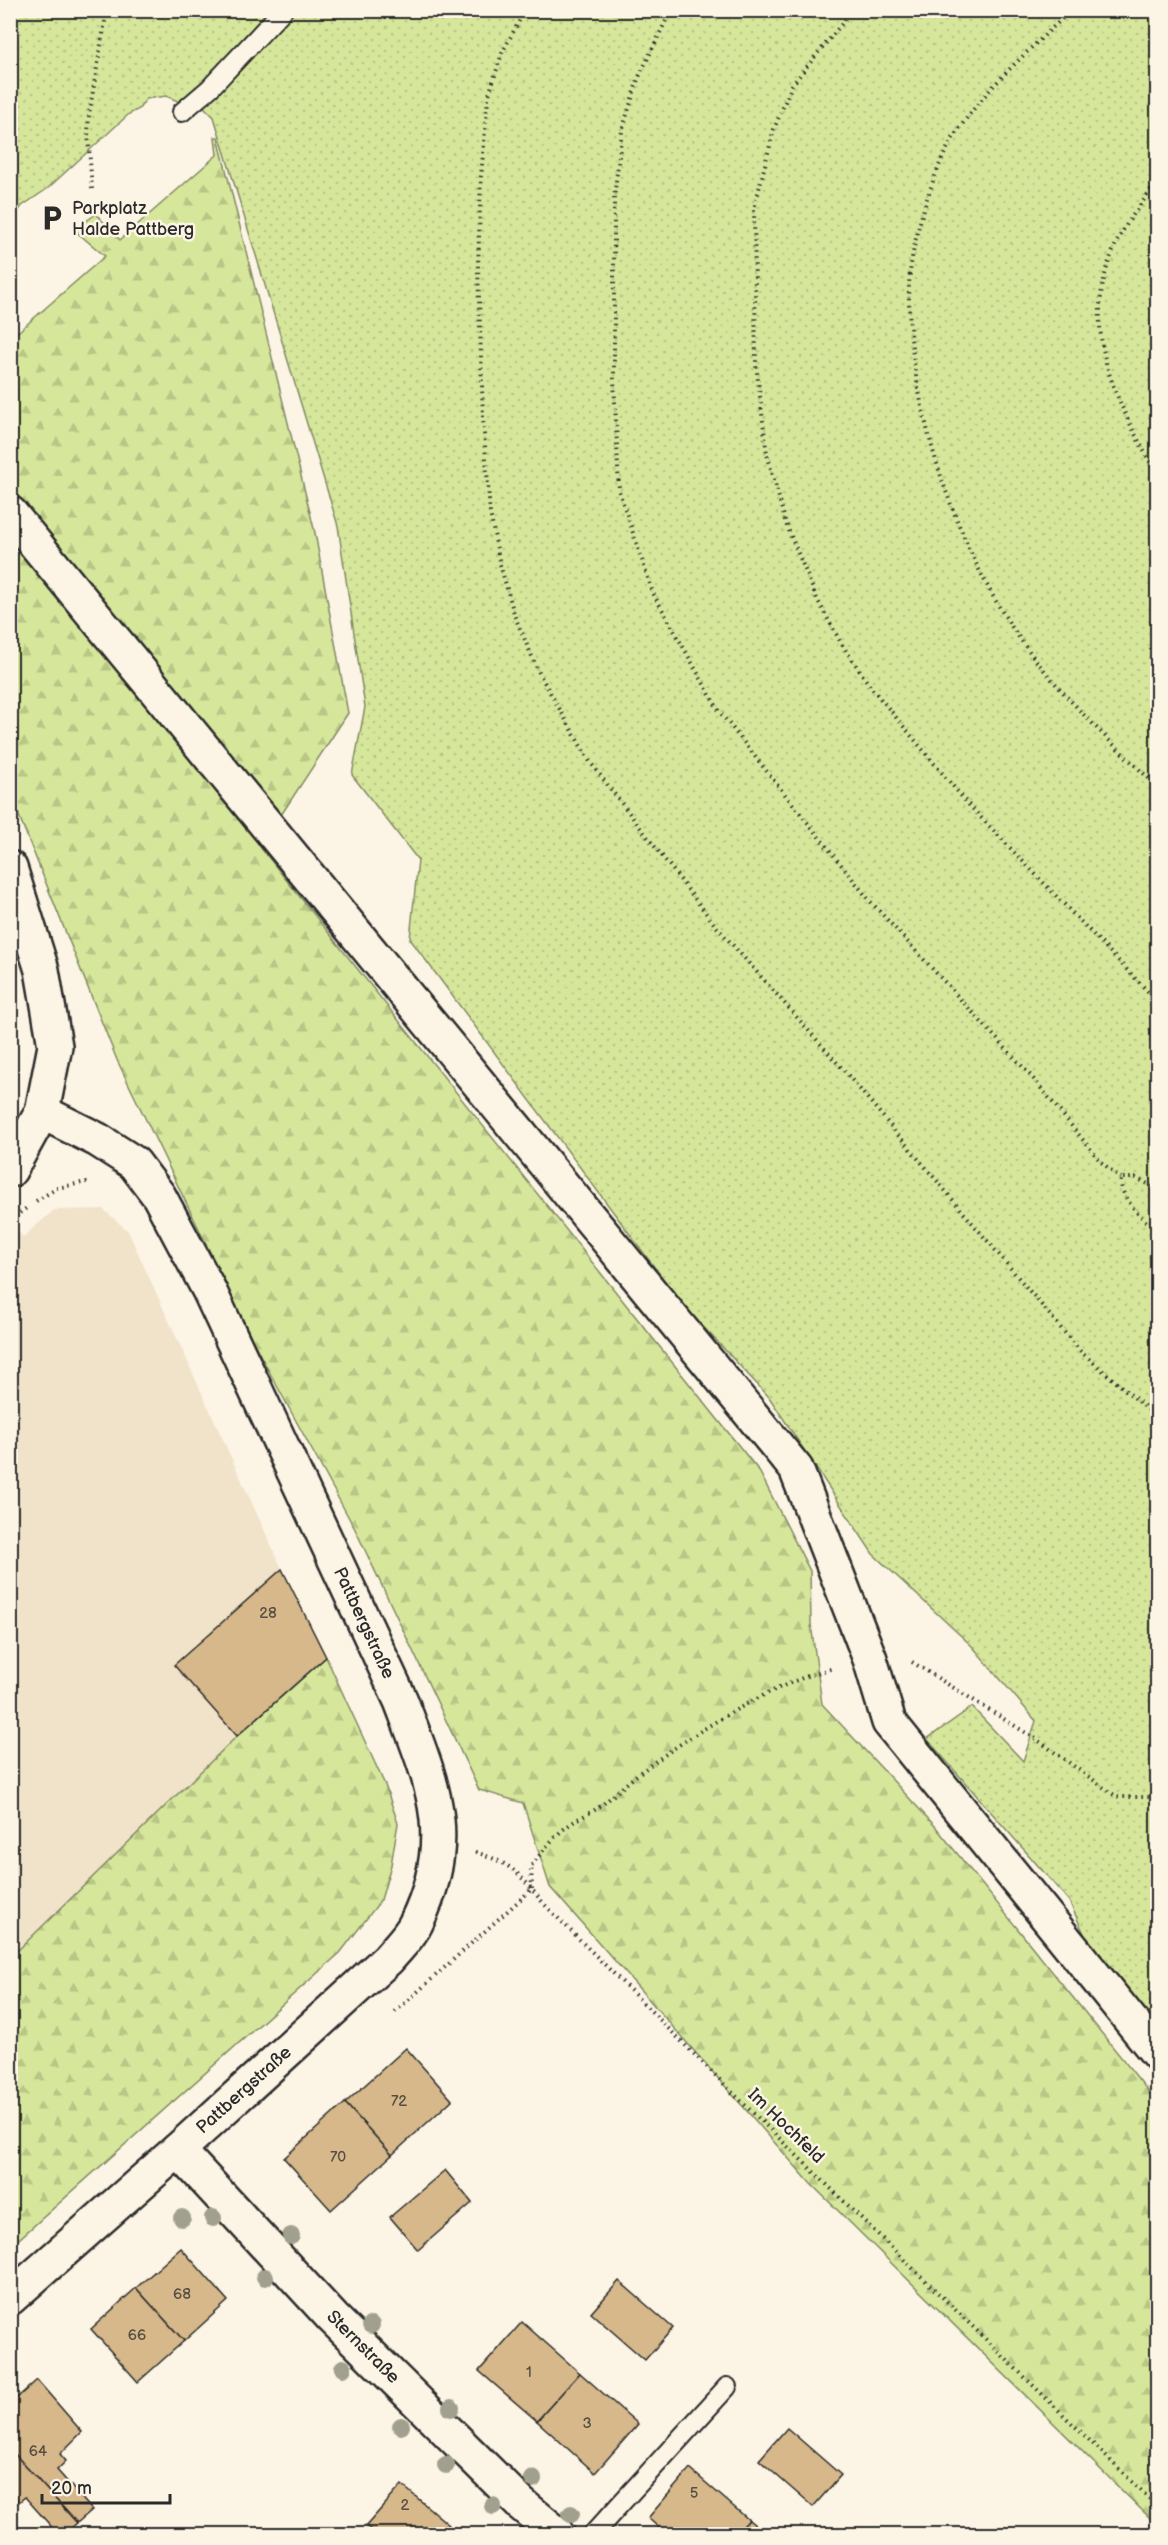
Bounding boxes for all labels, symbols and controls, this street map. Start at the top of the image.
place label: Parkplatz Halde Pattberg [72,198,194,240]
parking icon: Parkplatz Halde Pattberg [37,203,67,233]
street label: Pattbergstraße [329,1564,399,1682]
house number: 28 [259,1604,277,1623]
street label: Pattbergstraße [192,2042,296,2138]
street label: Im Hochfeld [743,2084,829,2168]
house number: 72 [391,2092,407,2111]
house number: 70 [330,2148,346,2167]
house number: 68 [173,2285,191,2304]
street label: Sternstraße [322,2306,404,2388]
house number: 66 [128,2326,146,2345]
house number: 1 [526,2363,532,2382]
house number: 3 [582,2414,592,2433]
house number: 64 [29,2442,47,2461]
scale bar [42,2467,170,2505]
text: 20 m [51,2478,92,2499]
house number: 5 [690,2484,698,2503]
house number: 2 [401,2496,410,2515]

